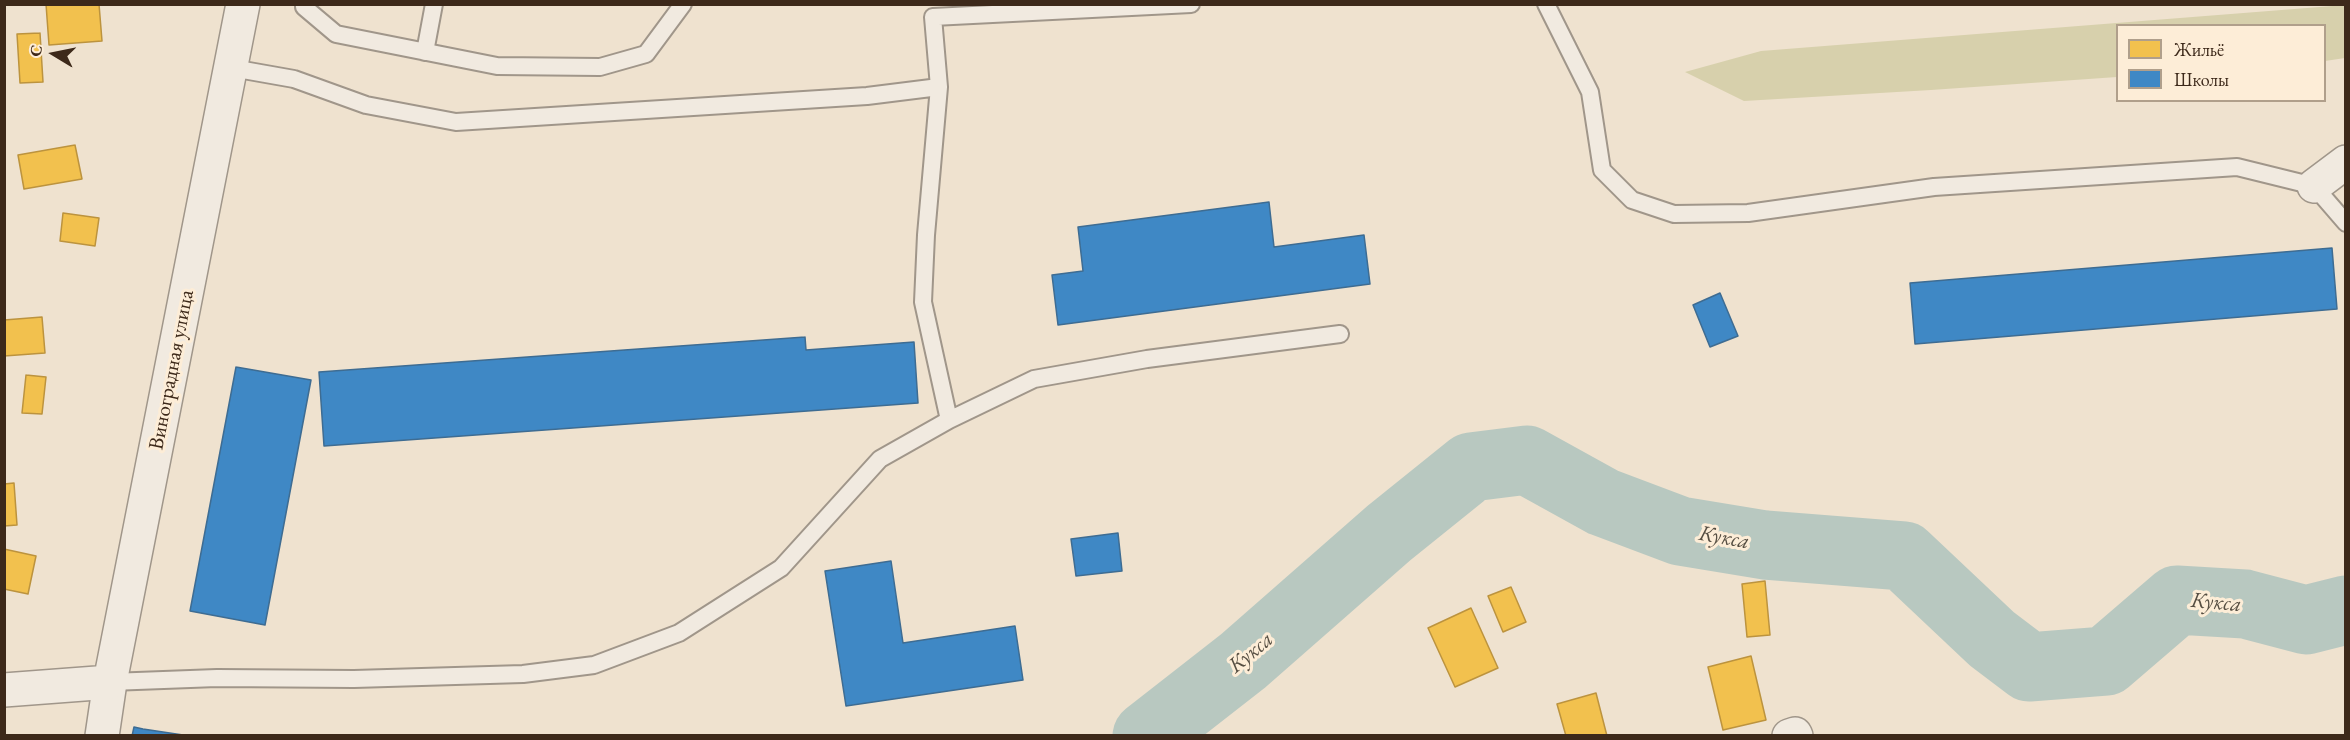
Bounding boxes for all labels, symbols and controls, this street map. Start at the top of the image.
north arrow [24,24,84,84]
legend [2116,24,2326,102]
text: Жильё [2174,38,2224,61]
text: С [24,43,47,58]
text: Школы [2174,68,2229,91]
street label: Виноградная улица [144,288,200,452]
water label: Кукса [1697,521,1751,555]
water label: Кукса [2190,588,2242,618]
water label: Кукса [1223,627,1279,679]

